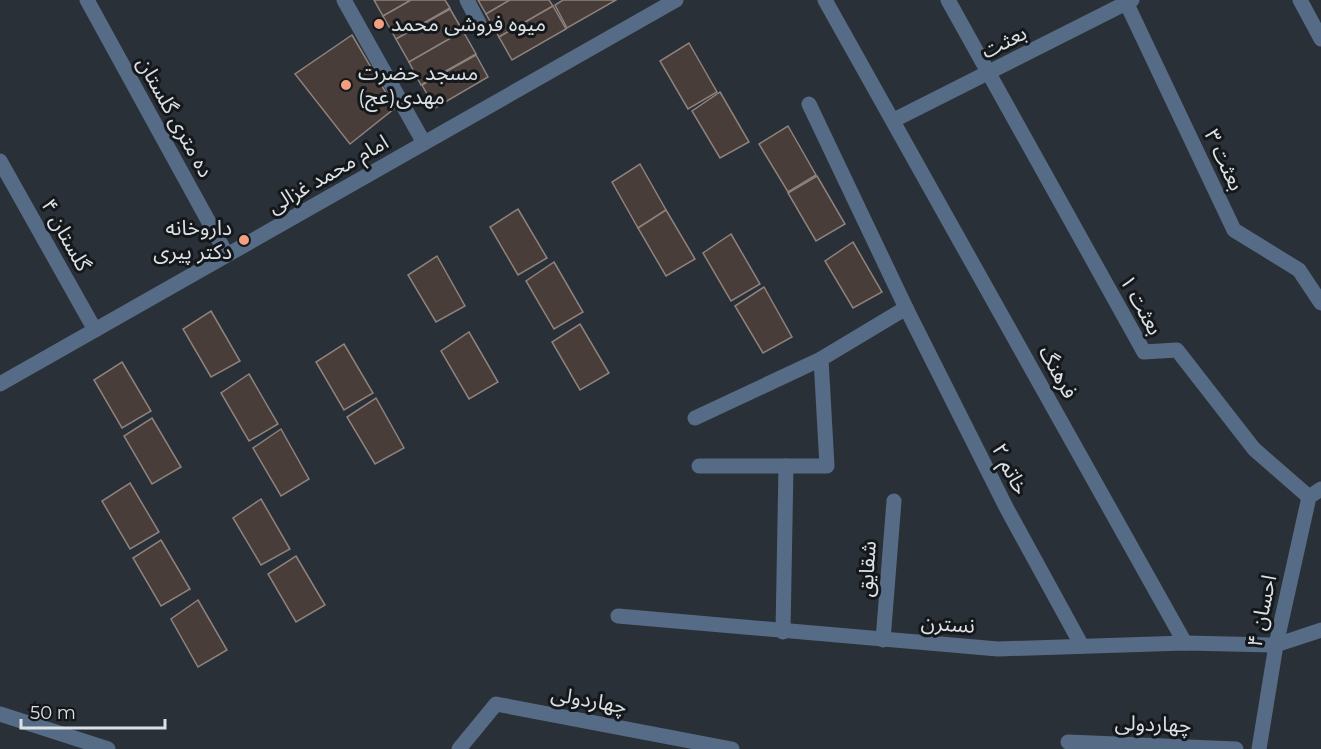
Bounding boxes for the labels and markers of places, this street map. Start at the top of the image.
place label: میوه فروشی محمد [391,11,546,36]
marker: میوه فروشی محمد [372,17,386,31]
place label: مسجد حضرت مهدی(عج) [358,60,478,112]
marker: مسجد حضرت مهدی(عج) [339,78,353,92]
place label: داروخانه دکتر پیری [153,215,232,265]
marker: داروخانه دکتر پیری [237,233,251,247]

